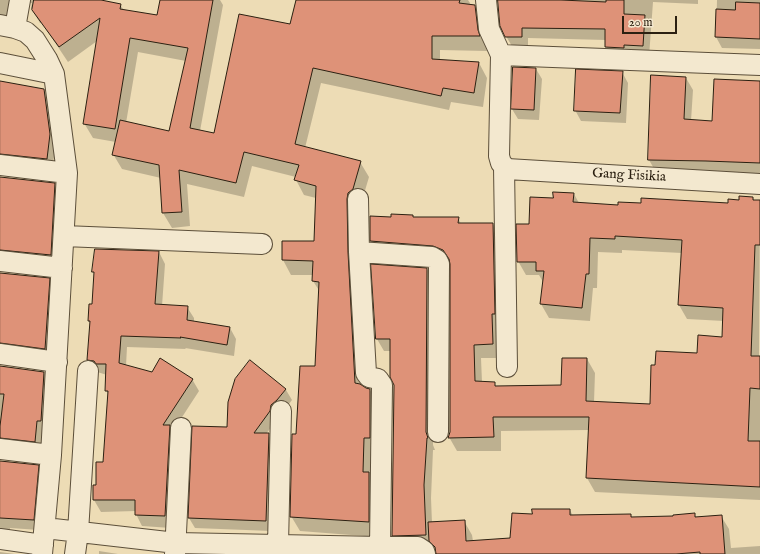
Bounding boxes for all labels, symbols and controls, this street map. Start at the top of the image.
scale bar [624,8,679,34]
text: 20 m [629,15,652,30]
street label: Gang Fisikia [592,166,666,186]

